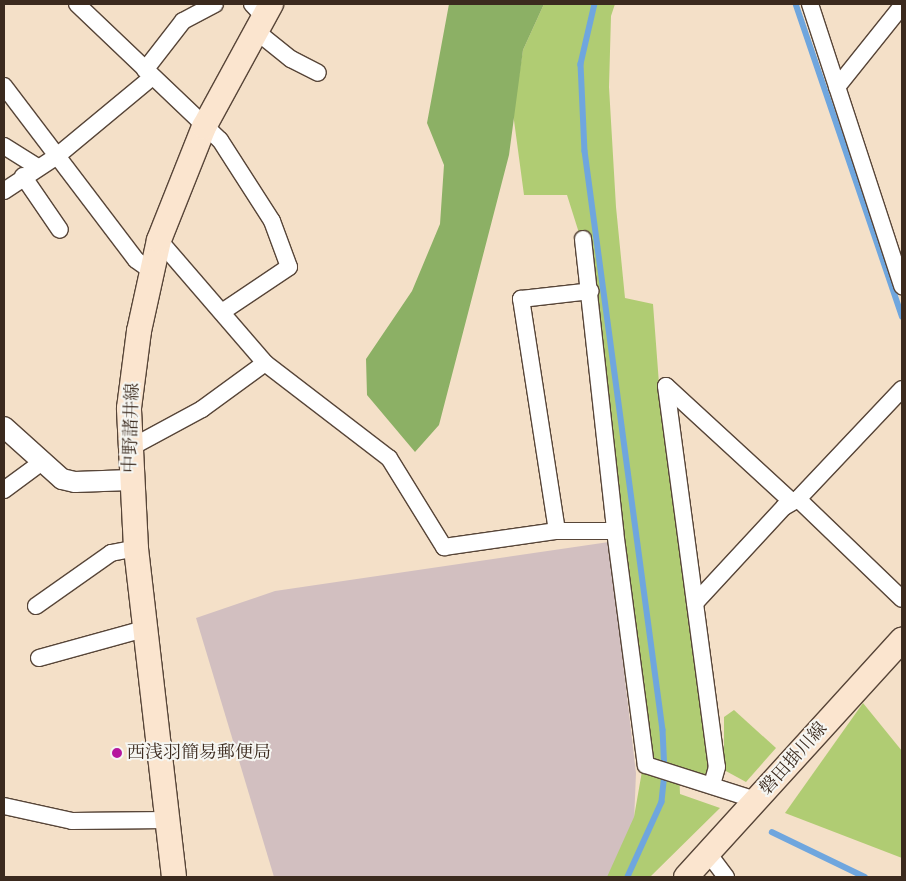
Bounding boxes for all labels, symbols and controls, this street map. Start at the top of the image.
street label: 中野諸井線 [120,383,144,473]
street label: 磐田掛川線 [756,718,832,800]
place label: 西浅羽簡易郵便局 [127,742,271,764]
marker: 西浅羽簡易郵便局 [111,747,123,759]

